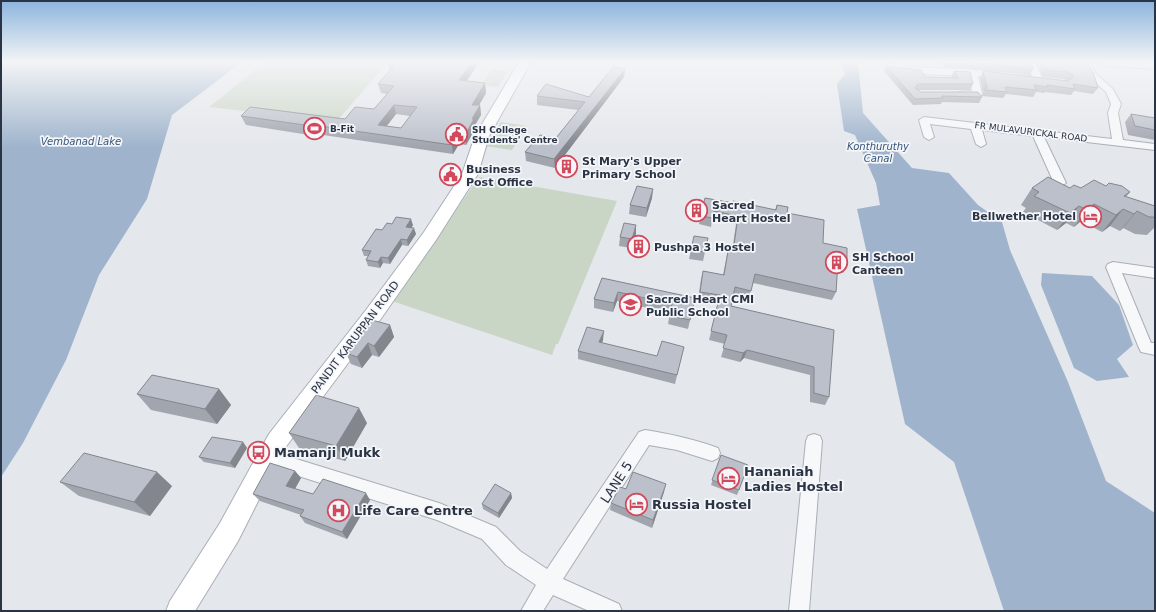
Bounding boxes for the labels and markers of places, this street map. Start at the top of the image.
sports icon: B-Fit [302,116,328,142]
public building icon: SH College Students' Centre [443,122,469,148]
place label: B-Fit [330,124,355,134]
place label: SH College Students' Centre [472,125,558,145]
building icon: St Mary's Upper Primary School [554,154,580,180]
place label: St Mary's Upper Primary School [582,155,682,181]
public building icon: Business Post Office [437,162,463,188]
place label: Business Post Office [466,163,533,189]
building icon: Sacred Heart Hostel [684,198,710,224]
place label: Sacred Heart Hostel [712,199,790,225]
hotel icon: Bellwether Hotel [1078,203,1104,229]
place label: Bellwether Hotel [972,210,1076,223]
building icon: Pushpa 3 Hostel [626,234,652,260]
place label: Pushpa 3 Hostel [654,241,755,254]
building icon: SH School Canteen [823,250,849,276]
place label: SH School Canteen [852,251,914,277]
school or university icon: Sacred Heart CMI Public School [617,292,643,318]
place label: Sacred Heart CMI Public School [646,293,754,319]
bus stop icon: Mamanji Mukk [245,439,271,465]
place label: Mamanji Mukk [274,445,381,460]
place label: Hananiah Ladies Hostel [744,464,843,494]
hotel icon: Hananiah Ladies Hostel [715,465,741,491]
hotel icon: Russia Hostel [624,491,650,517]
hospital icon: Life Care Centre [326,497,352,523]
place label: Russia Hostel [652,497,752,512]
place label: Life Care Centre [354,503,473,518]

